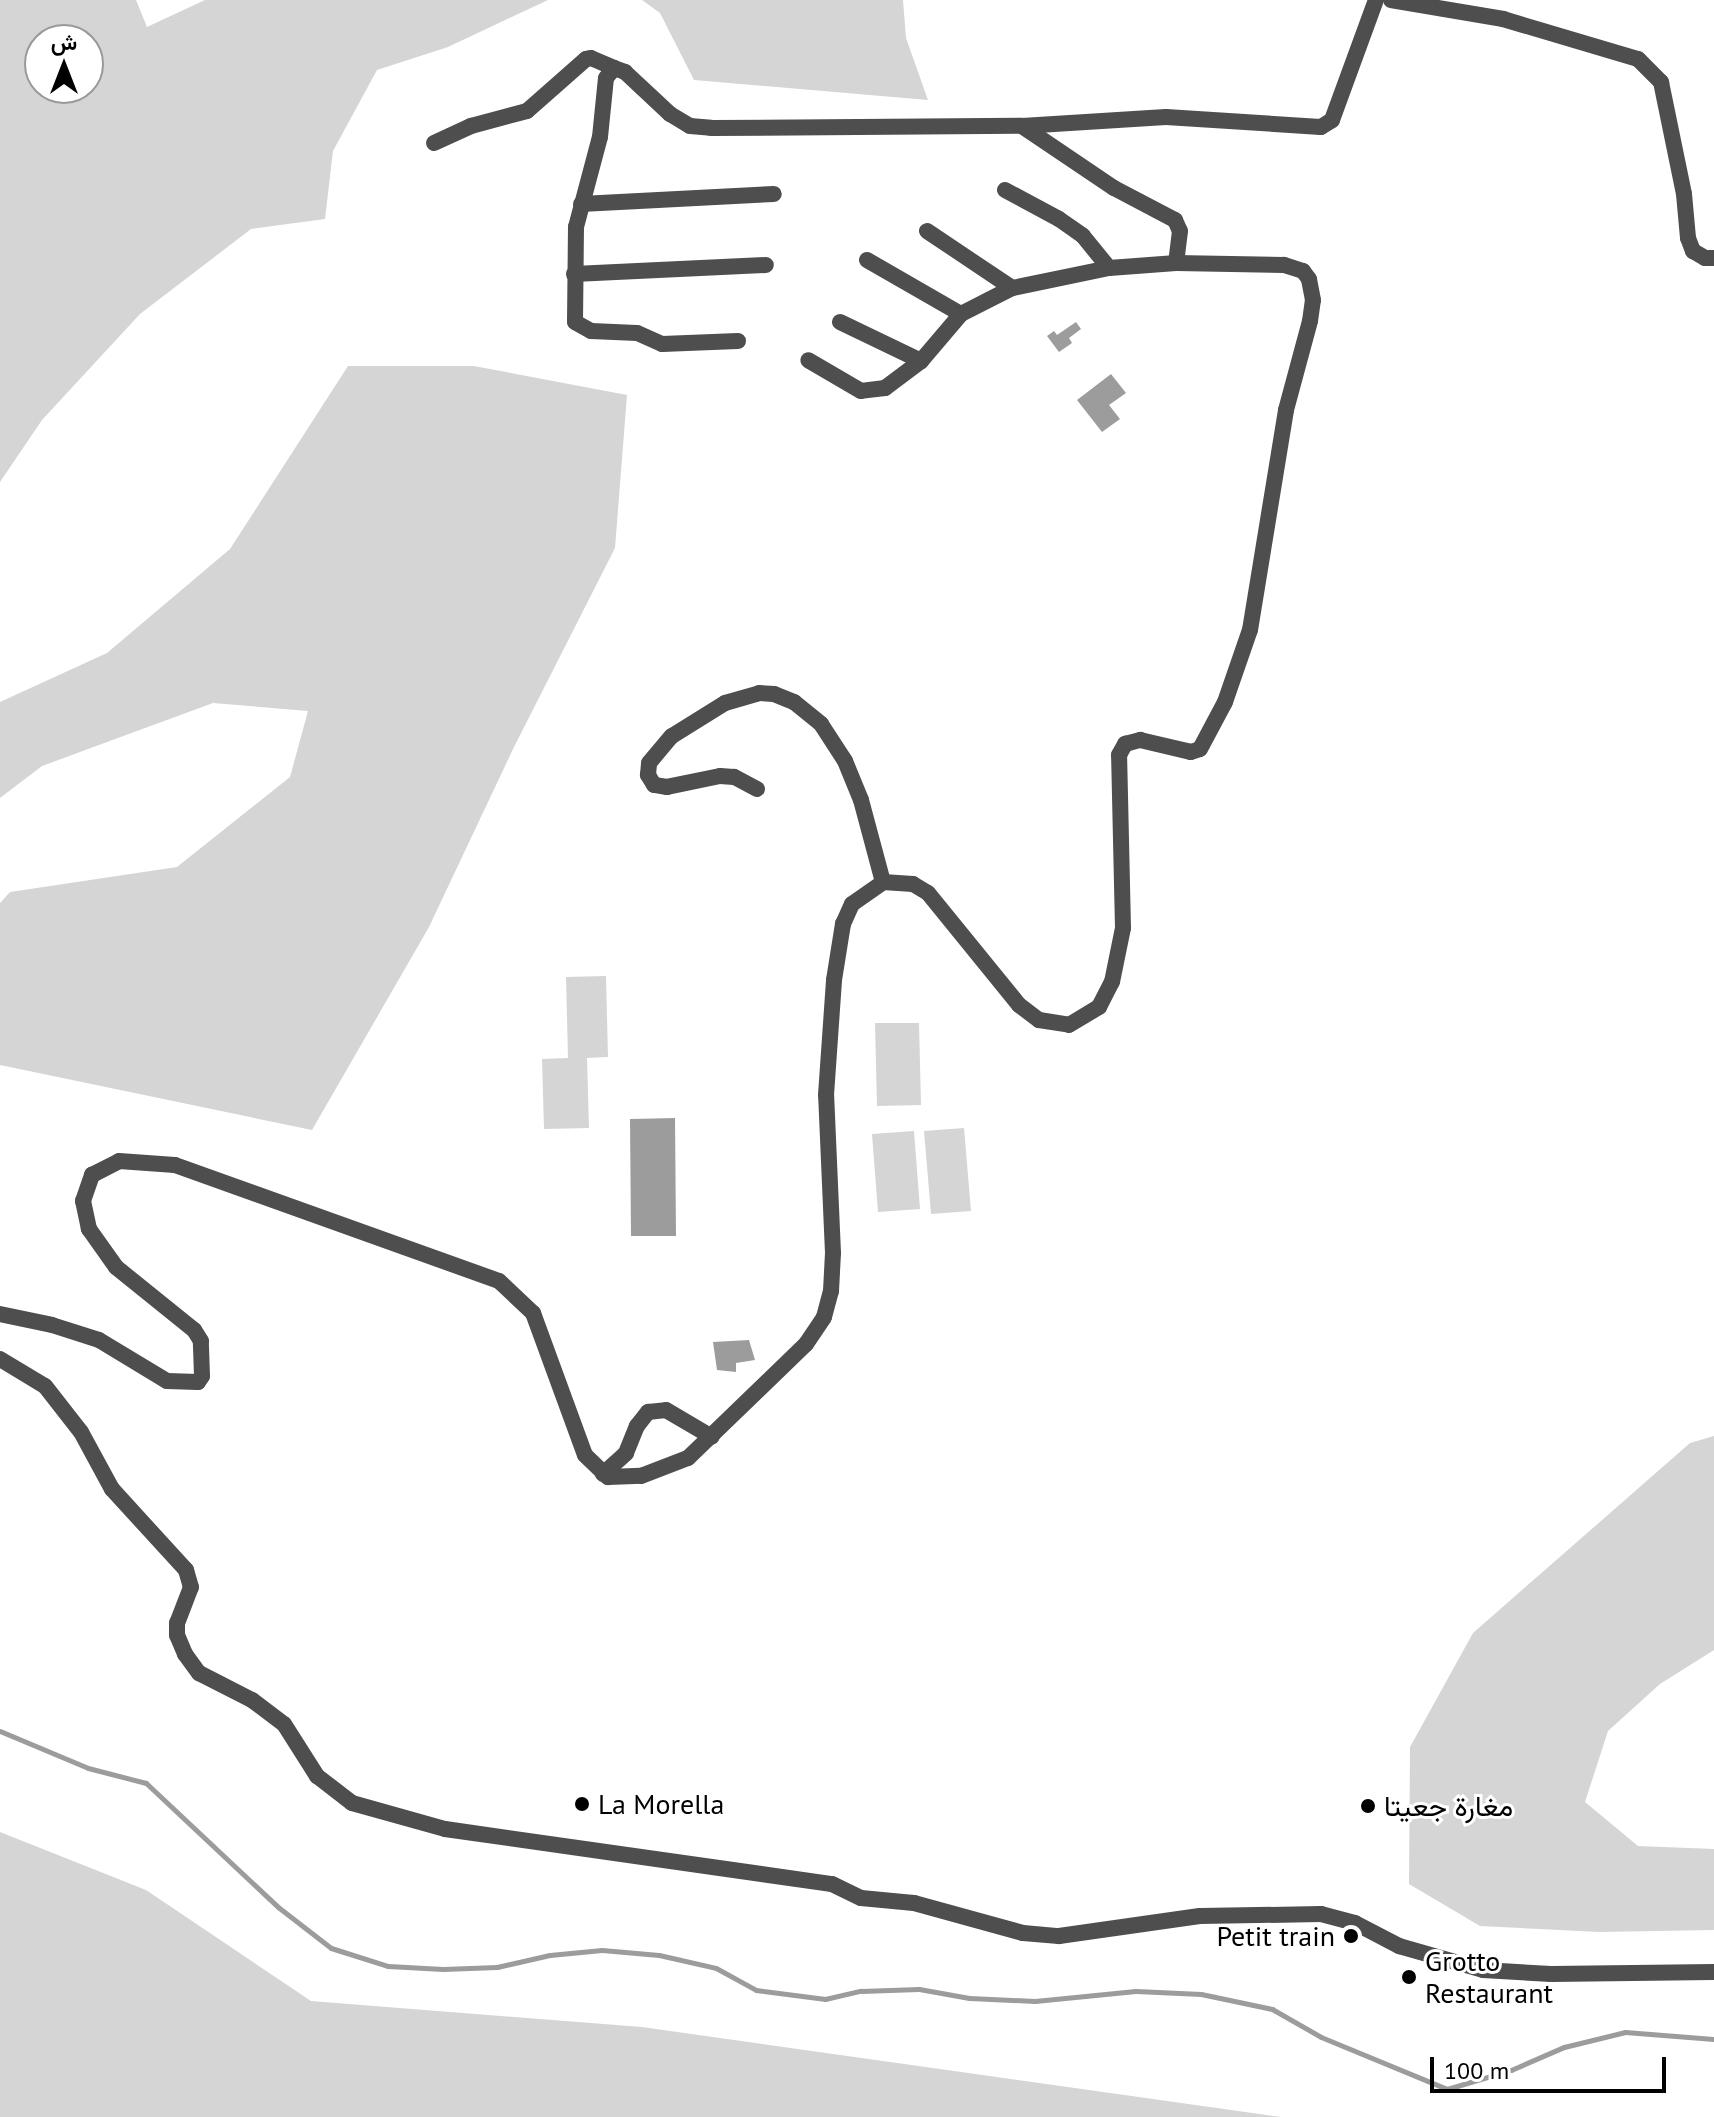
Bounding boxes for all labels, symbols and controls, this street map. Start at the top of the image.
north arrow [24,24,104,104]
text: ش [51,28,77,56]
place label: La Morella [598,1787,724,1821]
place label: مغارة جعيتا [1384,1789,1513,1823]
marker: La Morella [573,1795,591,1813]
marker: مغارة جعيتا [1359,1797,1377,1815]
place label: Petit train [1216,1919,1335,1953]
marker: Petit train [1342,1927,1360,1945]
place label: Grotto Restaurant [1425,1944,1553,2010]
marker: Grotto Restaurant [1400,1968,1418,1986]
scale bar [1434,2041,1670,2091]
text: 100 m [1444,2055,1509,2086]

